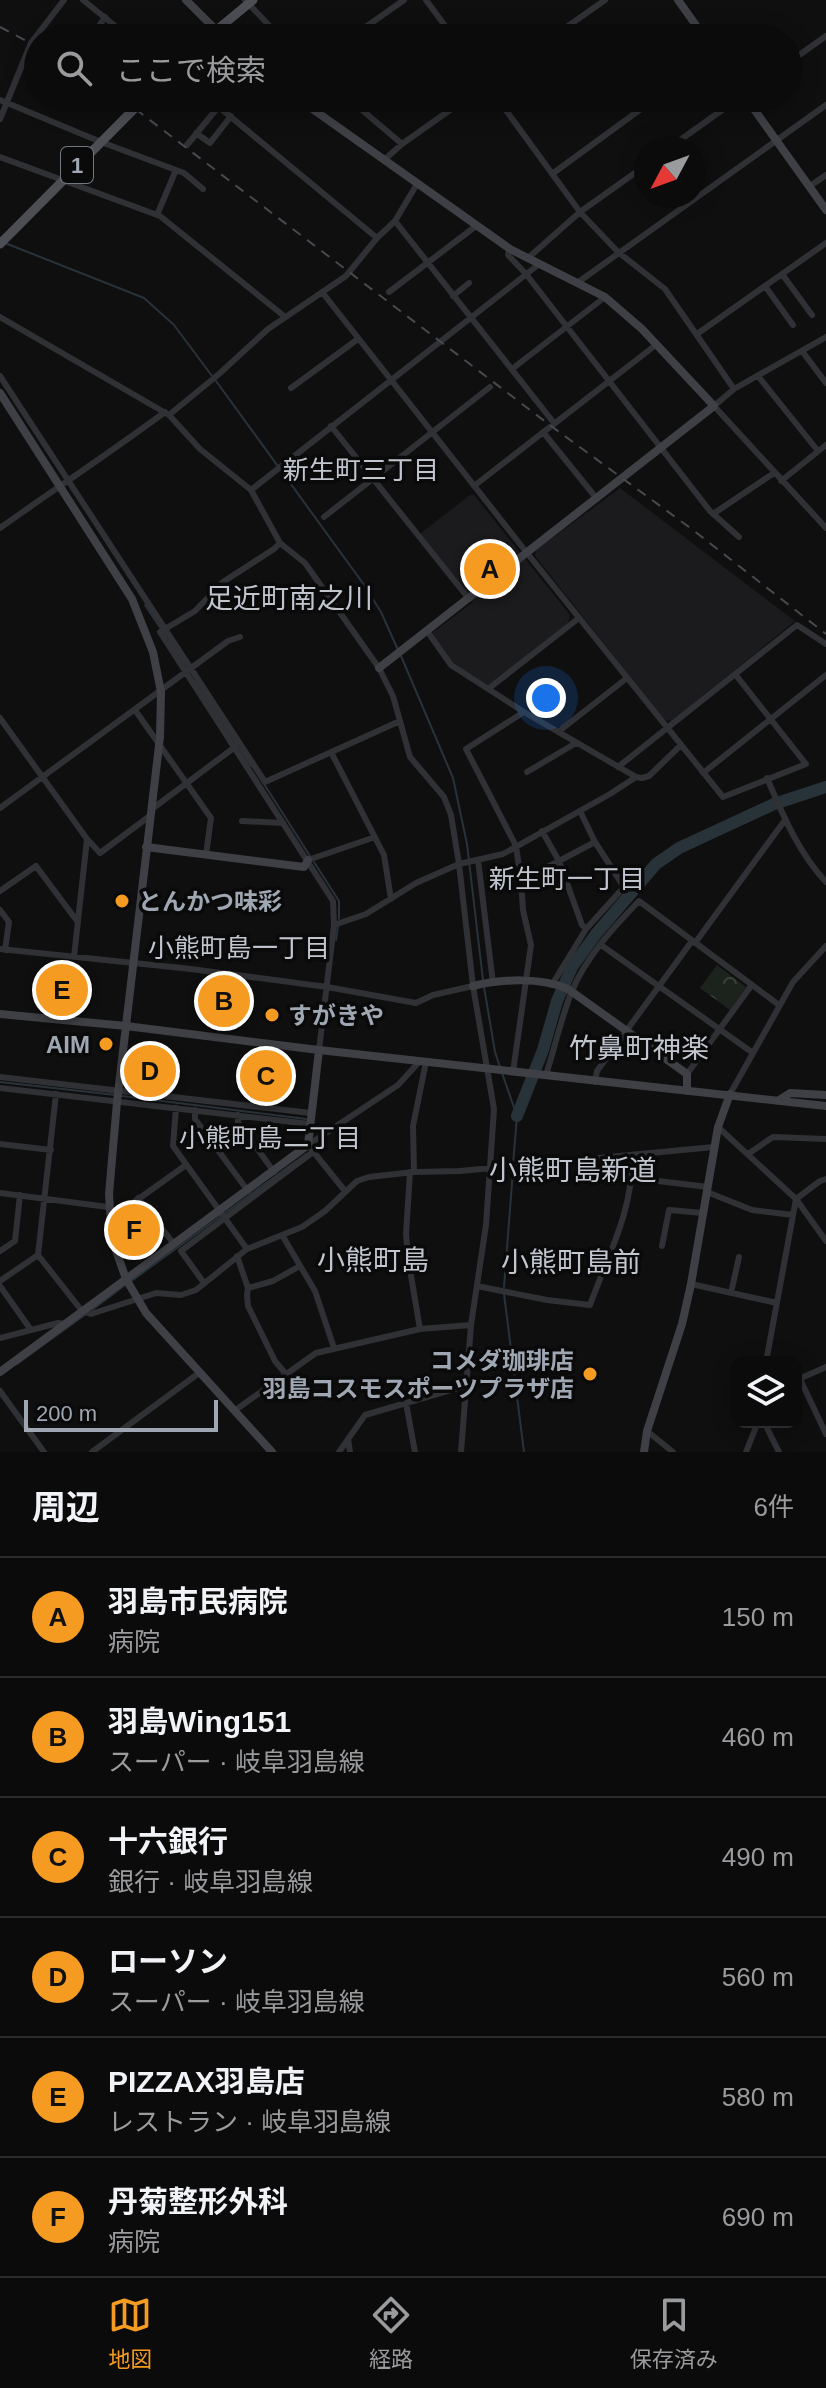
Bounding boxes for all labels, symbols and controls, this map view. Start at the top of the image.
search box [24,24,802,112]
icon: search [52,46,96,90]
text: ここで検索 [116,54,266,87]
north arrow [634,136,706,208]
road number: 1 [61,147,93,183]
district label: 新生町三丁目 [283,455,439,485]
pin: A [464,539,516,599]
district label: 足近町南之川 [205,583,373,614]
your location [526,678,566,718]
district label: 新生町一丁目 [489,864,645,894]
place label: とんかつ味彩 [138,888,282,915]
marker: とんかつ味彩 [113,892,131,910]
district label: 小熊町島一丁目 [148,933,330,963]
pin: E [36,960,88,1020]
pin: B [198,971,250,1031]
place label: すがきや [288,1002,384,1029]
marker: すがきや [263,1006,281,1024]
place label: AIM [46,1031,90,1058]
district label: 竹鼻町神楽 [569,1033,709,1064]
marker: AIM [97,1035,115,1053]
pin: D [124,1041,176,1101]
pin: C [240,1046,292,1106]
district label: 小熊町島二丁目 [179,1123,361,1153]
district label: 小熊町島新道 [489,1155,657,1186]
pin: F [108,1200,160,1260]
district label: 小熊町島 [317,1245,429,1276]
district label: 小熊町島前 [501,1247,641,1278]
place label: コメダ珈琲店 羽島コスモスポーツプラザ店 [262,1347,574,1402]
map controls [730,1356,802,1428]
button: layers [730,1356,802,1428]
marker: コメダ珈琲店 羽島コスモスポーツプラザ店 [581,1365,599,1383]
scale bar [24,1396,218,1432]
text: 200 m [36,1401,97,1426]
text: 周辺 [32,1488,100,1526]
text: 6件 [754,1492,794,1522]
text: 羽島市民病院 [108,1585,288,1618]
text: A [49,1602,67,1632]
text: 150 m [722,1602,794,1632]
text: 病院 [108,1627,160,1657]
text: 羽島Wing151 [108,1705,291,1738]
text: B [49,1722,67,1752]
text: 460 m [722,1722,794,1752]
text: スーパー · 岐阜羽島線 [108,1747,365,1777]
text: 十六銀行 [108,1825,228,1858]
text: C [49,1842,67,1872]
text: 490 m [722,1842,794,1872]
text: 銀行 · 岐阜羽島線 [108,1867,313,1897]
text: ローソン [108,1945,228,1978]
text: D [49,1962,67,1992]
text: 560 m [722,1962,794,1992]
text: スーパー · 岐阜羽島線 [108,1987,365,2017]
text: PIZZAX羽島店 [108,2065,305,2098]
text: E [49,2082,67,2112]
text: 580 m [722,2082,794,2112]
text: レストラン · 岐阜羽島線 [108,2107,391,2137]
text: 丹菊整形外科 [108,2185,288,2218]
text: F [50,2202,66,2232]
text: 690 m [722,2202,794,2232]
text: 病院 [108,2227,160,2257]
tab: 地図 [108,2293,152,2373]
tab: 経路 [369,2293,413,2373]
tab: 保存済み [630,2293,718,2373]

